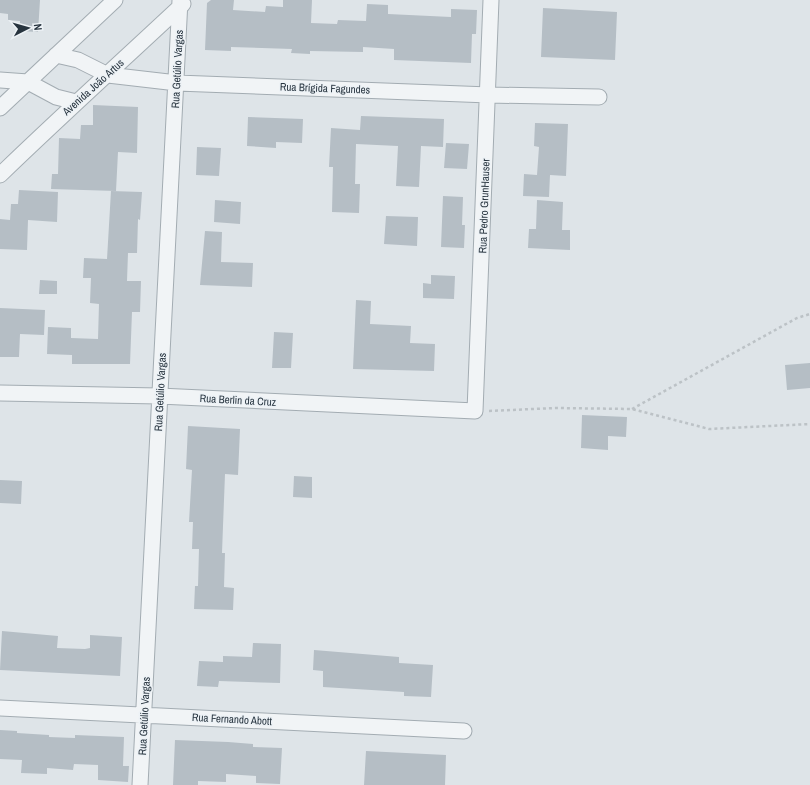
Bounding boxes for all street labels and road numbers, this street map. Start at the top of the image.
street label: Rua Getúlio Vargas [168,29,186,109]
street label: Avenida João Artus [59,55,127,119]
street label: Rua Brígida Fagundes [280,79,371,97]
street label: Rua Pedro GrunHauser [475,158,493,254]
street label: Rua Getúlio Vargas [151,352,169,432]
street label: Rua Berlin da Cruz [199,391,277,409]
street label: Rua Getúlio Vargas [135,676,153,756]
street label: Rua Fernando Abott [192,710,273,728]

